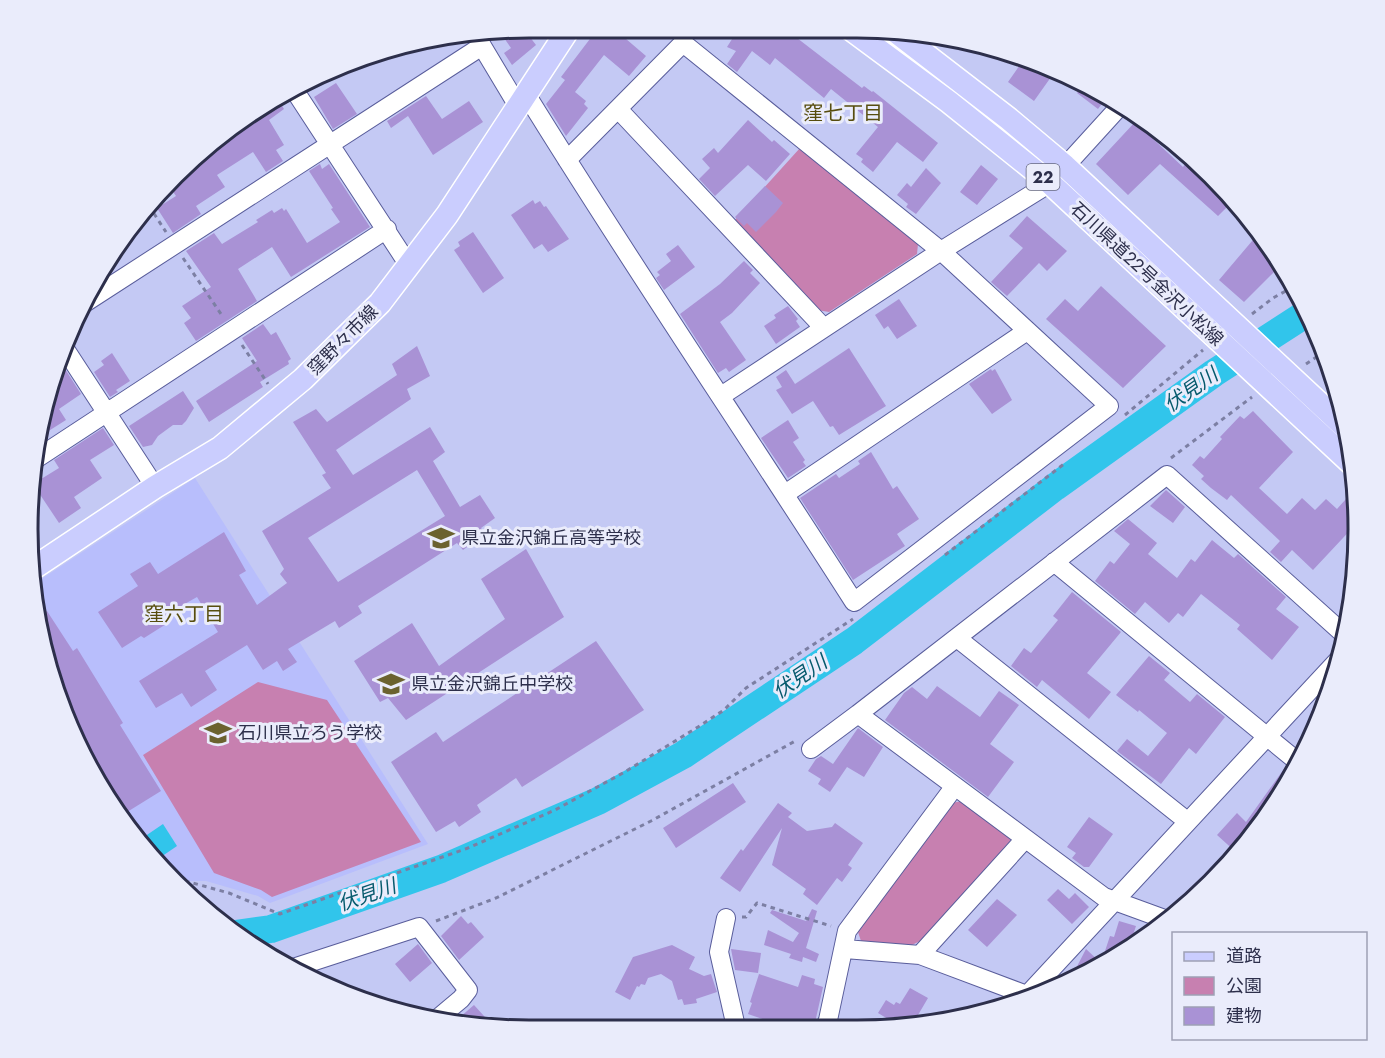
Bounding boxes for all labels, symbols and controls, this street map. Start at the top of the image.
district label: 窪七丁目 [803,99,883,128]
road number: 22 [1026,164,1060,190]
street label: 石川県道22号金沢小松線 [1065,196,1229,352]
street label: 窪野々市線 [302,299,384,381]
water label: 伏見川 [1158,360,1226,419]
school or university icon: 県立金沢錦丘高等学校 [426,523,456,553]
place label: 県立金沢錦丘高等学校 [461,525,641,551]
district label: 窪六丁目 [144,600,224,629]
water label: 伏見川 [767,647,835,706]
school or university icon: 県立金沢錦丘中学校 [376,669,406,699]
place label: 県立金沢錦丘中学校 [411,671,573,697]
school or university icon: 石川県立ろう学校 [203,718,233,748]
place label: 石川県立ろう学校 [238,720,382,746]
water label: 伏見川 [334,871,402,918]
legend [1172,932,1367,1040]
text: 道路 [1226,943,1262,969]
text: 公園 [1226,973,1262,999]
text: 建物 [1226,1003,1262,1029]

